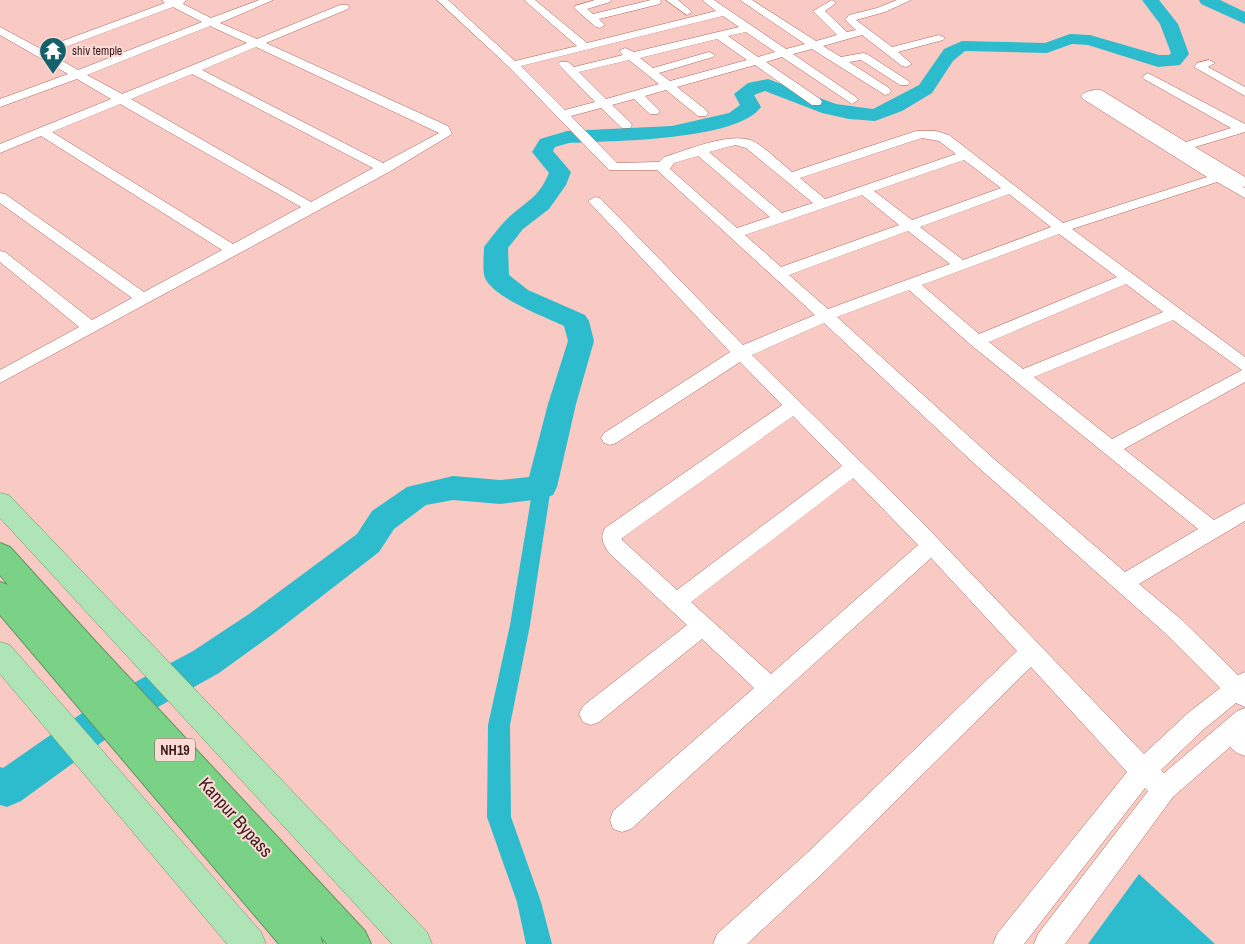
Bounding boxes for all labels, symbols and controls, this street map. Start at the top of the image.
temple icon: shiv temple [38,36,68,75]
place label: shiv temple [72,43,122,59]
road number: NH19 [155,738,195,762]
street label: Kanpur Bypass [193,771,279,863]

